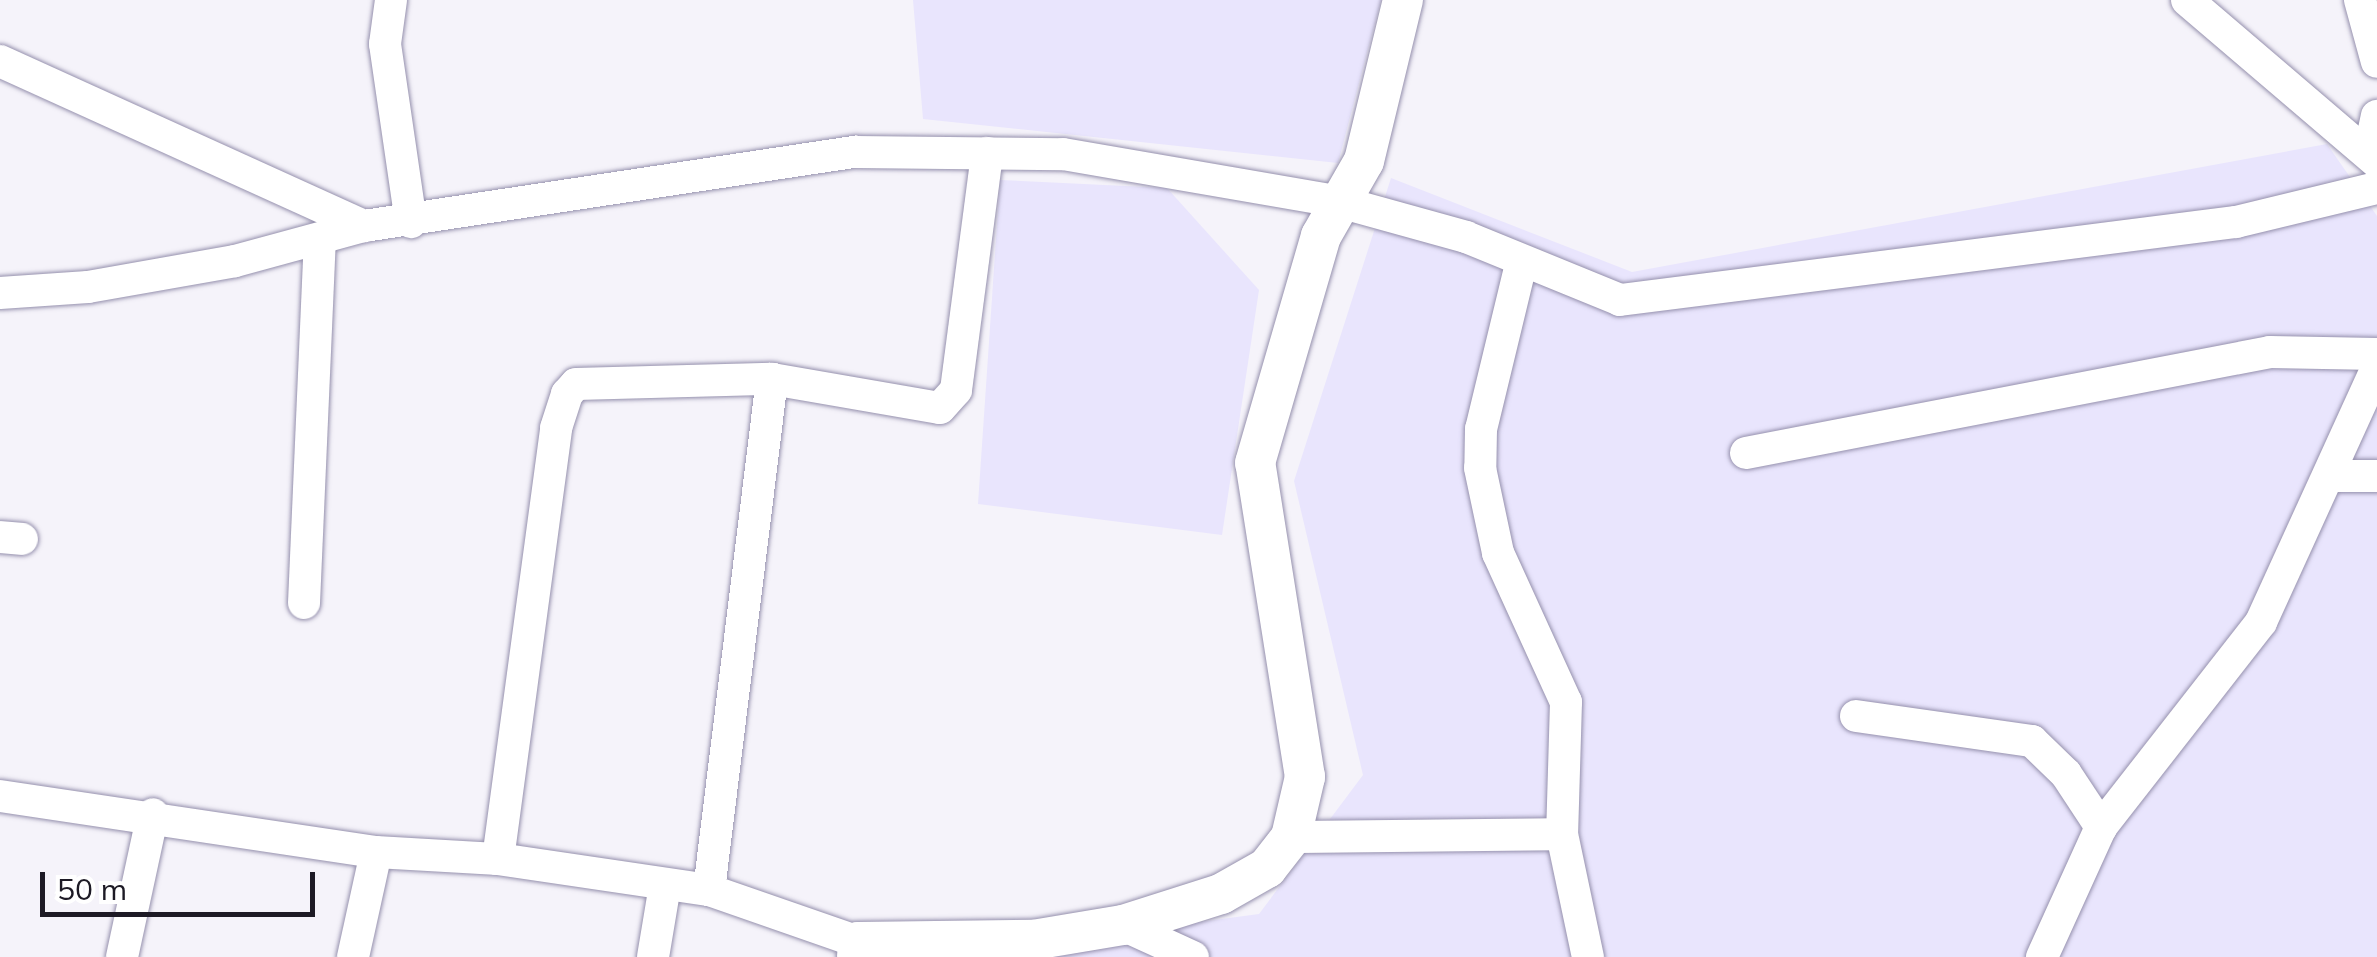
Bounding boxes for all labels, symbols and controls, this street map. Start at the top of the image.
scale bar [45,852,320,914]
text: 50 m [57,870,127,908]

